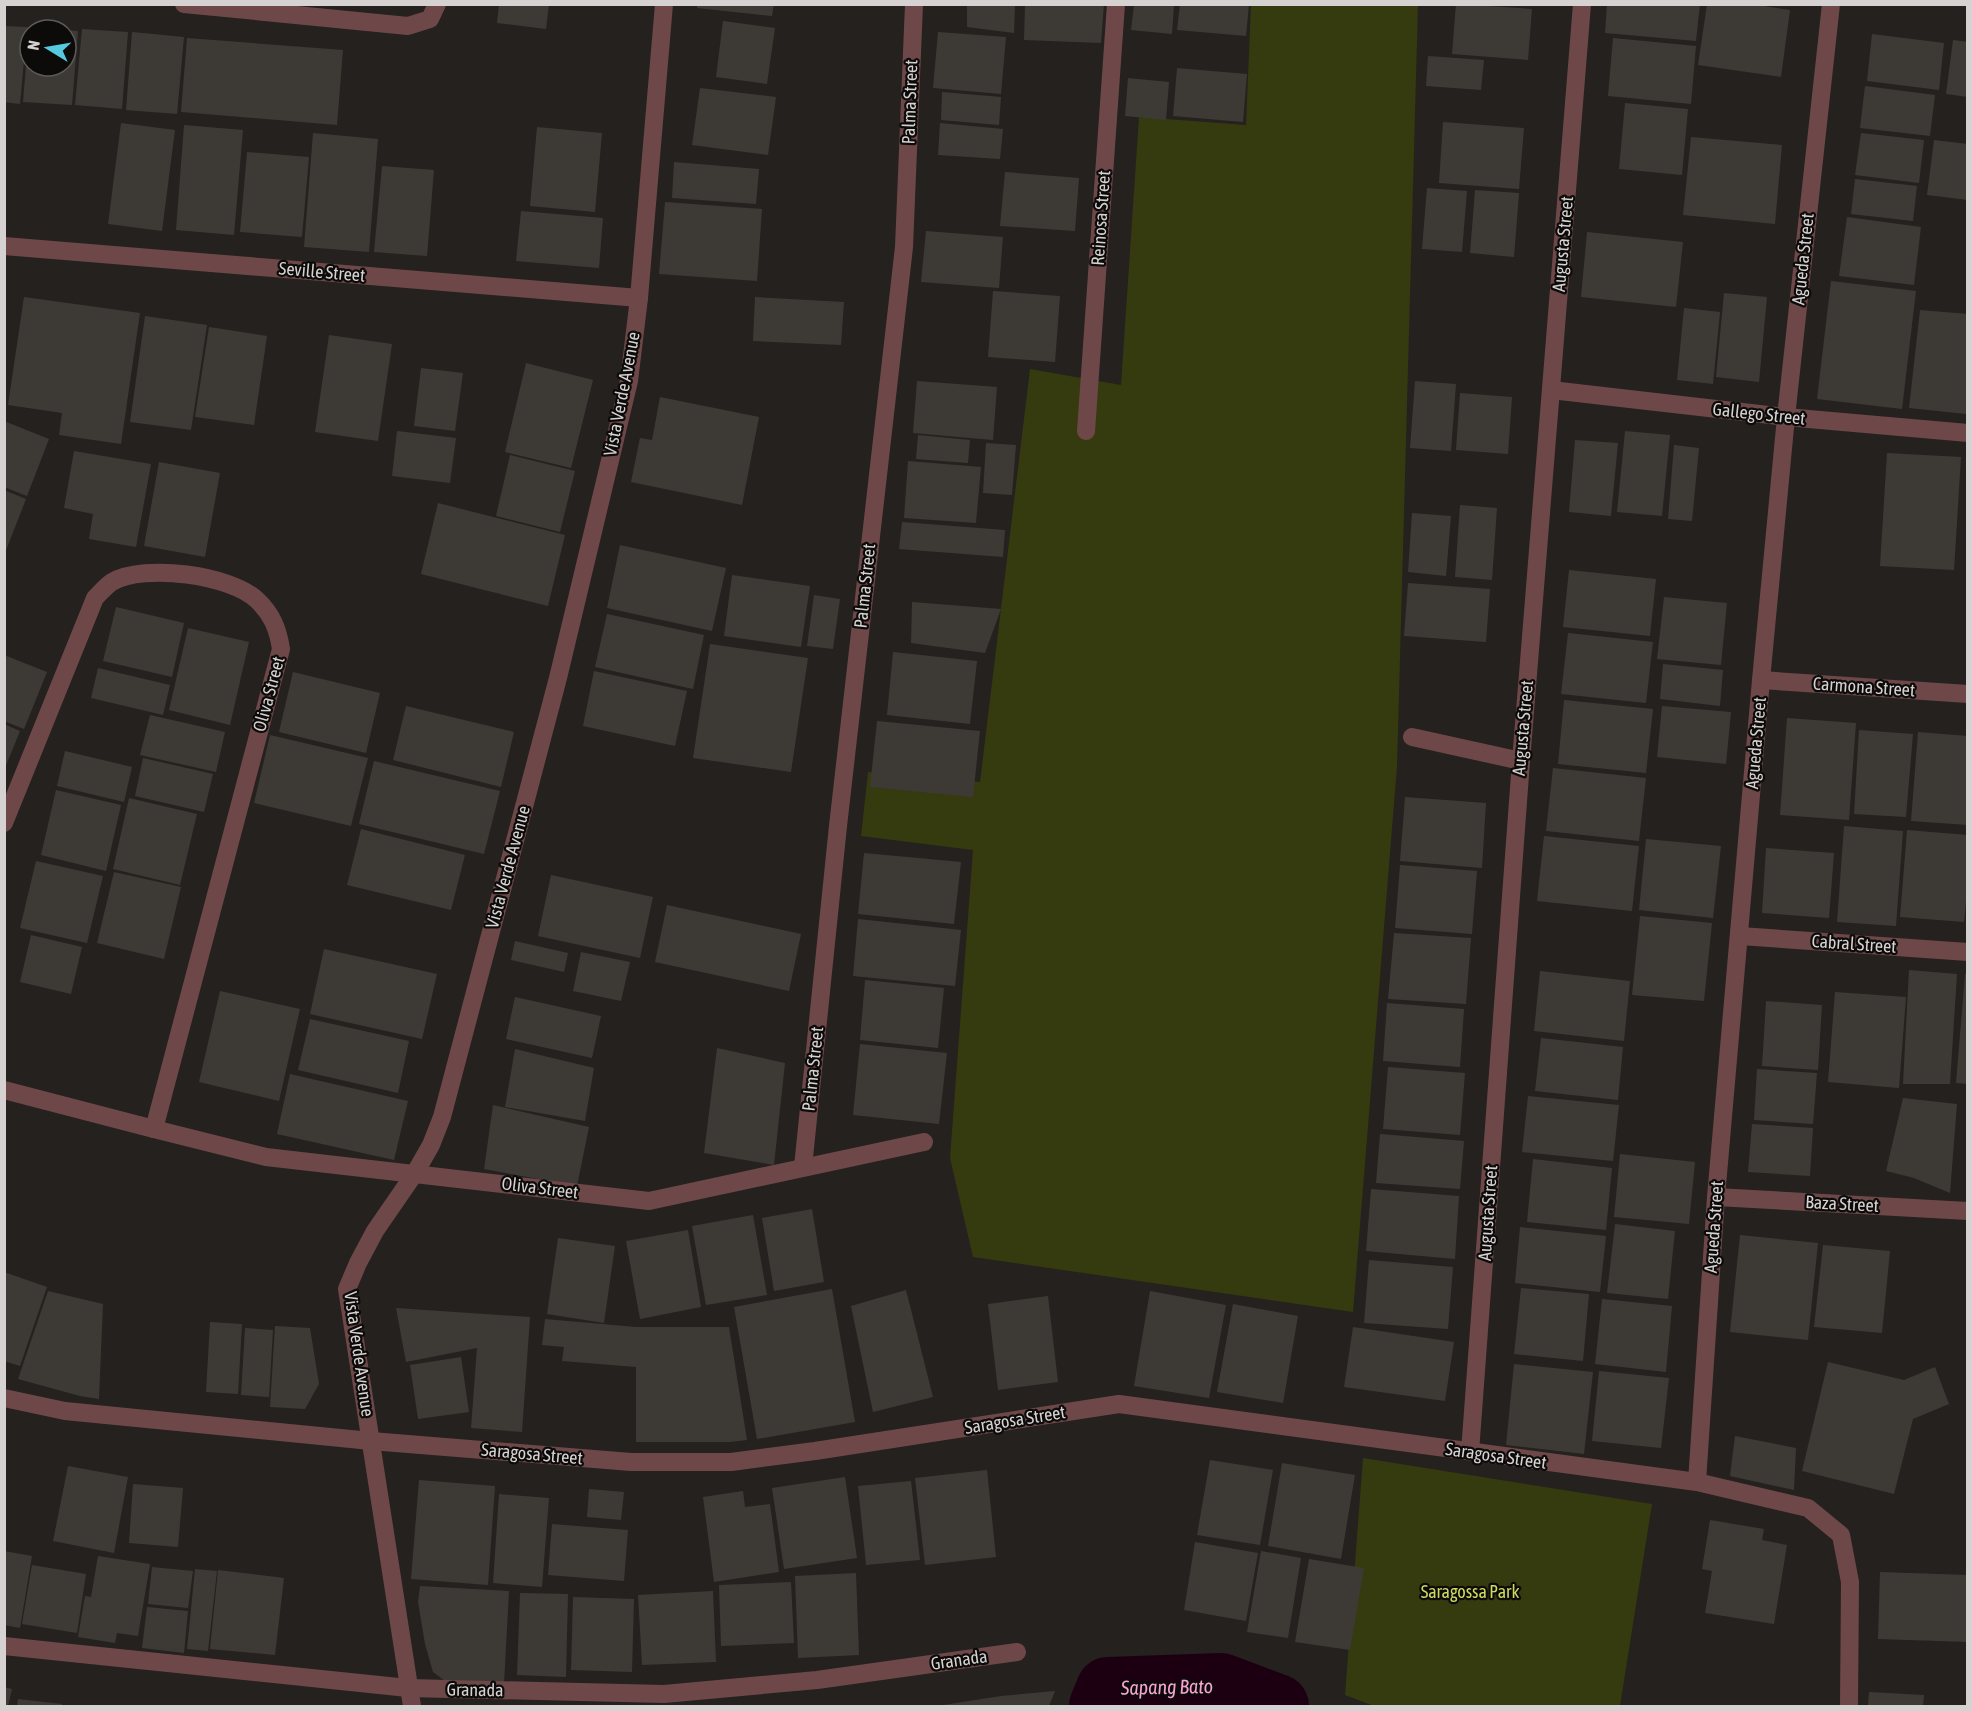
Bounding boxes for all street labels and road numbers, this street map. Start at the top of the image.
street label: Palma Street [898,59,921,145]
street label: Reinosa Street [1087,170,1114,266]
street label: Augusta Street [1548,195,1577,293]
street label: Agueda Street [1787,212,1818,306]
street label: Seville Street [278,257,366,286]
street label: Vista Verde Avenue [599,330,644,458]
street label: Gallego Street [1712,398,1807,429]
street label: Palma Street [850,543,879,629]
street label: Oliva Street [248,654,289,734]
street label: Carmona Street [1812,672,1916,701]
street label: Augusta Street [1508,679,1537,777]
street label: Agueda Street [1741,696,1770,790]
street label: Vista Verde Avenue [481,803,534,930]
street label: Cabral Street [1811,930,1897,957]
street label: Palma Street [798,1026,827,1112]
street label: Augusta Street [1474,1164,1501,1261]
street label: Oliva Street [501,1172,580,1203]
street label: Agueda Street [1700,1180,1727,1274]
street label: Baza Street [1805,1191,1879,1216]
street label: Vista Verde Avenue [340,1290,379,1418]
street label: Saragosa Street [963,1401,1067,1438]
street label: Saragosa Street [1444,1438,1548,1473]
street label: Saragosa Street [480,1439,584,1468]
street label: Granada [929,1645,989,1674]
street label: Granada [446,1679,504,1700]

